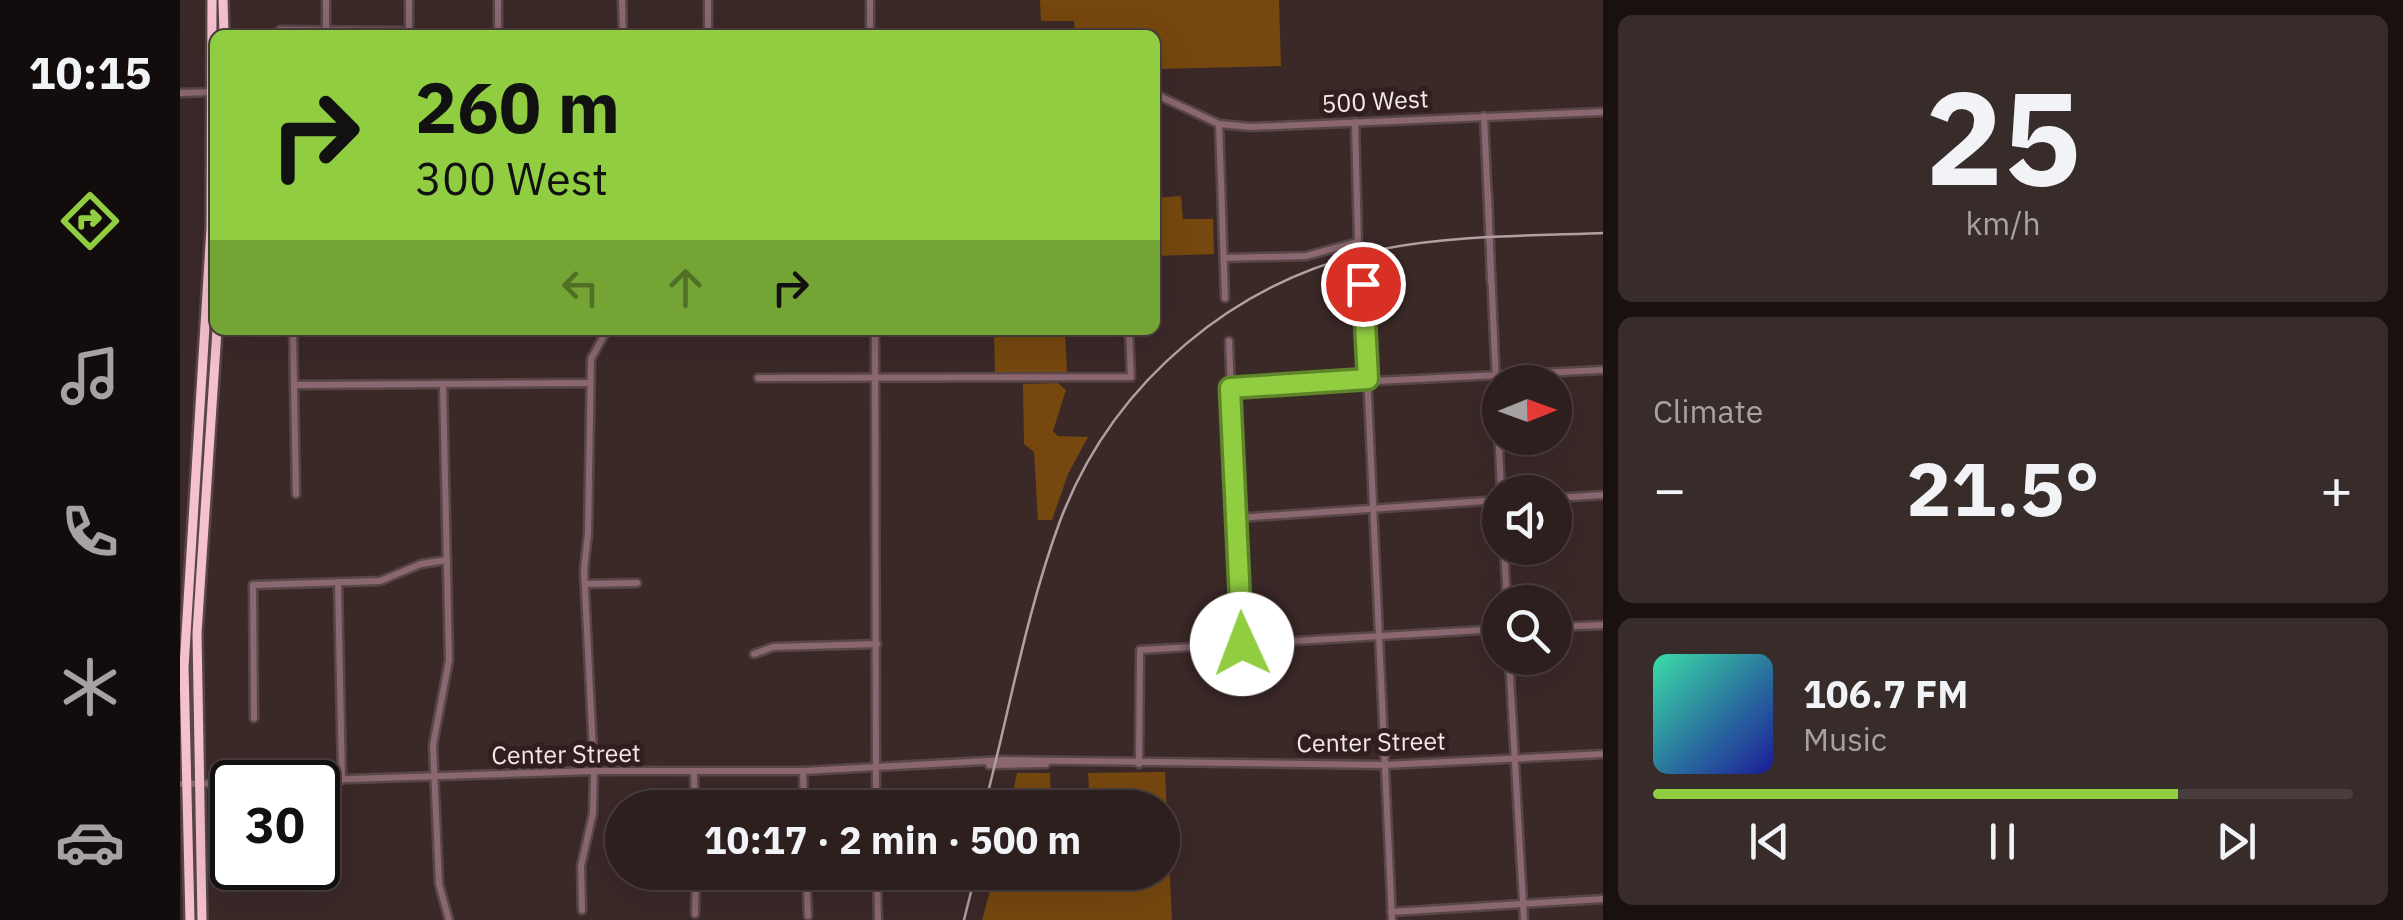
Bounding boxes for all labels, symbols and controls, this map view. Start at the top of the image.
text: 10:15 [29,43,151,101]
text: 25 [1925,52,2081,221]
text: 260 m [415,61,620,152]
icon: right [250,70,380,200]
street label: 500 West [1321,81,1429,120]
text: 300 West [415,149,608,207]
icon: directions [55,186,125,256]
text: km/h [1965,202,2041,244]
pin [1321,242,1406,327]
icon: arrive [1336,257,1391,312]
icon: left [553,260,608,315]
icon: ahead [658,260,713,315]
icon: right [763,260,818,315]
icon: music [55,341,125,411]
north arrow [1482,365,1572,455]
map controls [1482,365,1572,675]
text: Climate [1653,390,1763,432]
text: 21.5° [1906,439,2100,537]
text: − [1653,453,1686,524]
text: + [2320,453,2353,524]
button: sound [1482,475,1572,565]
icon: phone [55,497,125,567]
button: search [1482,585,1572,675]
position arrow [1190,592,1294,696]
icon: climate [55,652,125,722]
text: 106.7 FM [1803,669,1968,718]
text: Music [1803,718,1887,760]
street label: Center Street [1296,724,1446,759]
street label: Center Street [491,736,641,771]
speed limit sign: 30 [210,760,340,890]
icon: car [55,807,125,877]
icon: previous [1742,814,1797,869]
icon: pause [1975,814,2030,869]
icon: next [2209,814,2264,869]
text: 10:17 · 2 min · 500 m [704,815,1081,864]

